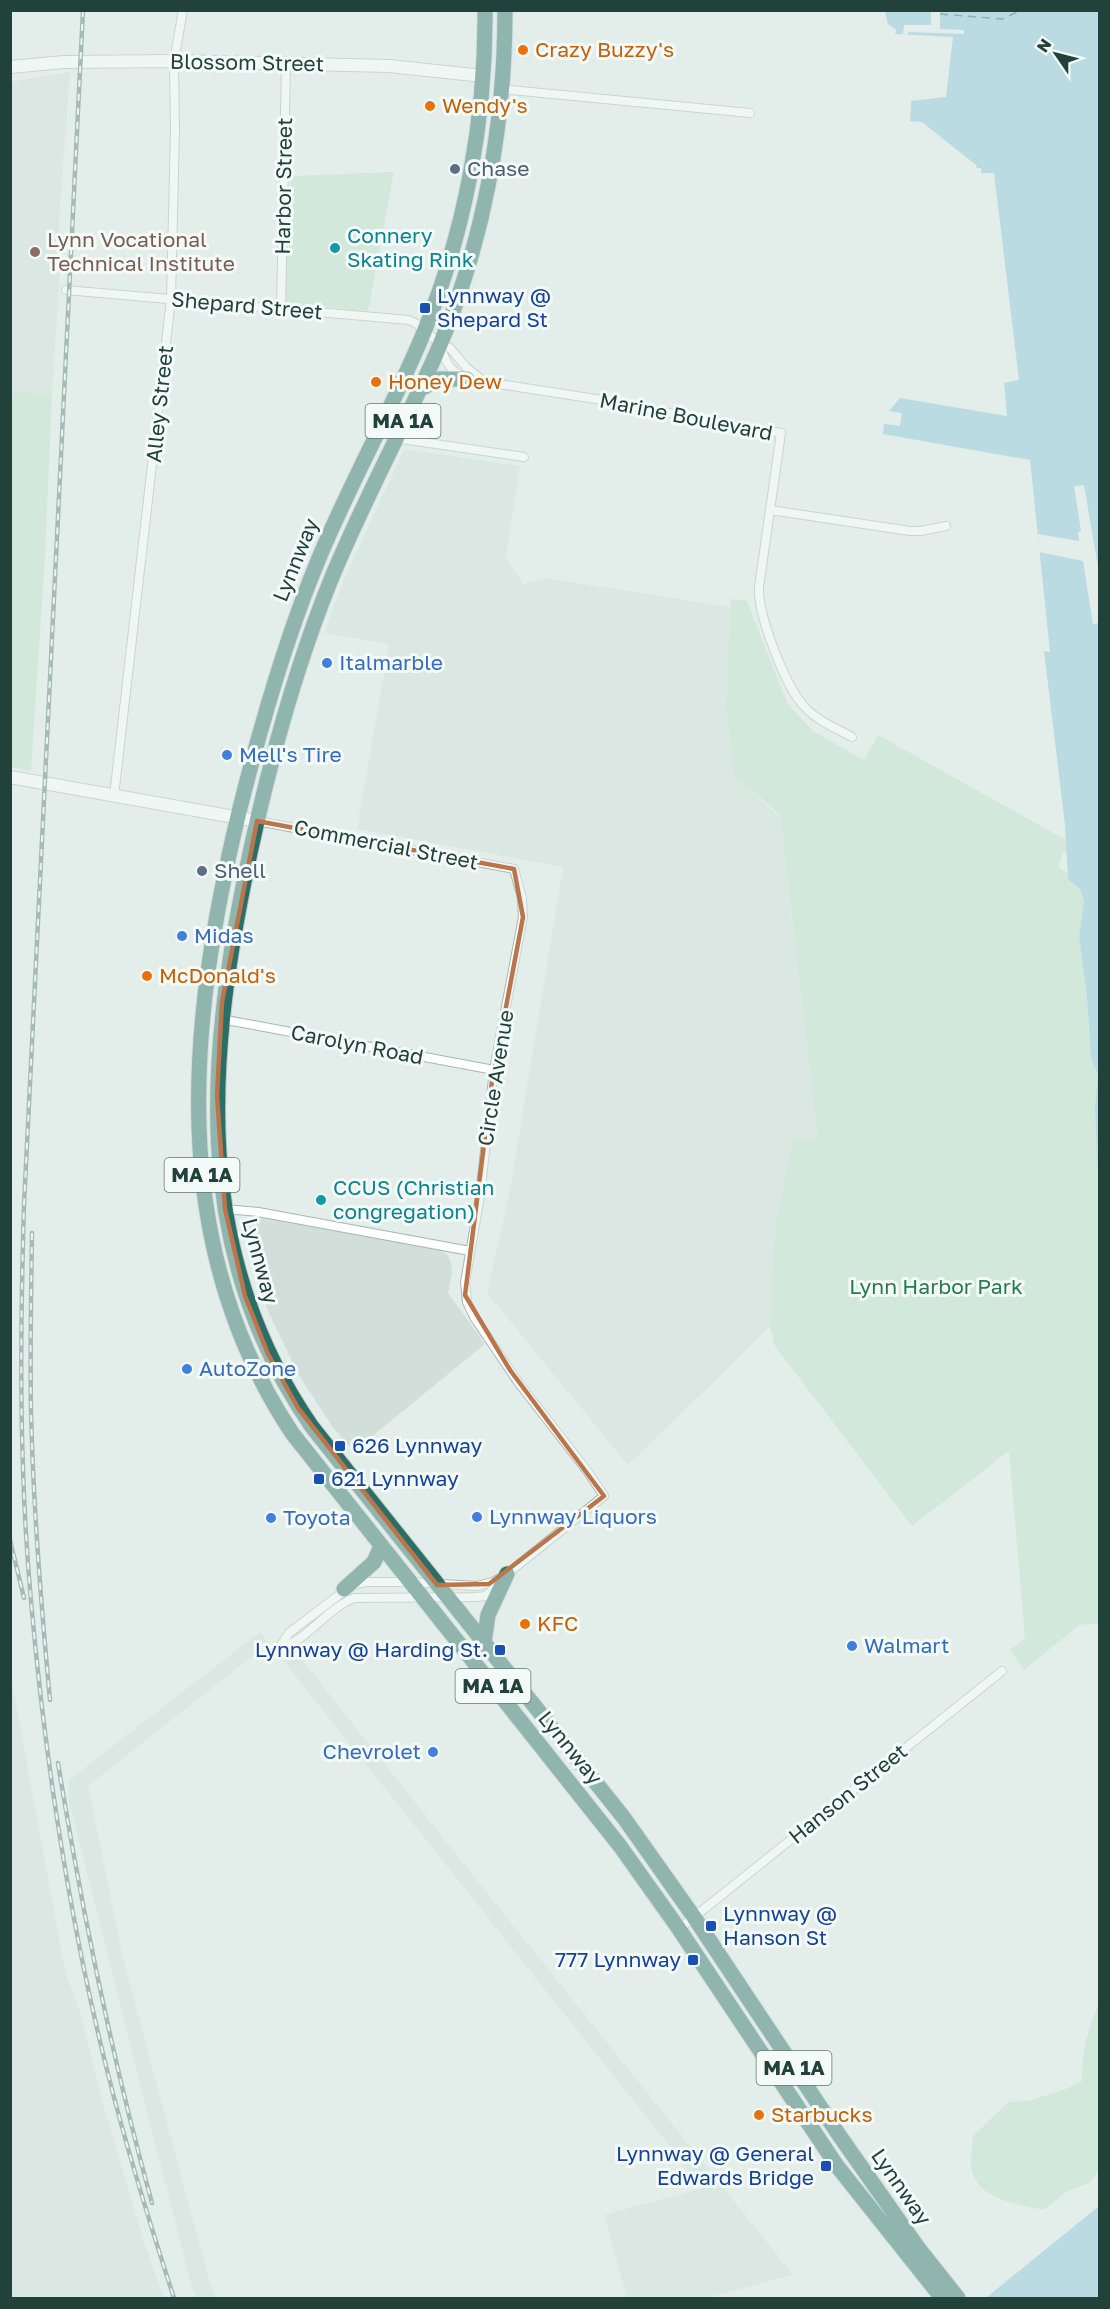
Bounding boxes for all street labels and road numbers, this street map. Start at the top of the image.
street label: Blossom Street [170,48,324,76]
street label: Harbor Street [269,117,297,255]
street label: Shepard Street [170,285,324,325]
street label: Alley Street [140,344,178,464]
street label: Marine Boulevard [598,387,775,446]
road number: MA 1A [366,404,440,438]
street label: Lynnway [267,514,324,605]
street label: Commercial Street [292,813,481,875]
street label: Circle Avenue [471,1008,519,1148]
street label: Carolyn Road [289,1018,426,1070]
road number: MA 1A [164,1158,240,1192]
street label: Lynnway [237,1215,285,1307]
road number: MA 1A [456,1669,530,1703]
street label: Lynnway [533,1705,609,1790]
street label: Hanson Street [783,1738,912,1849]
road number: MA 1A [756,2051,832,2085]
street label: Lynnway [866,2143,938,2230]

